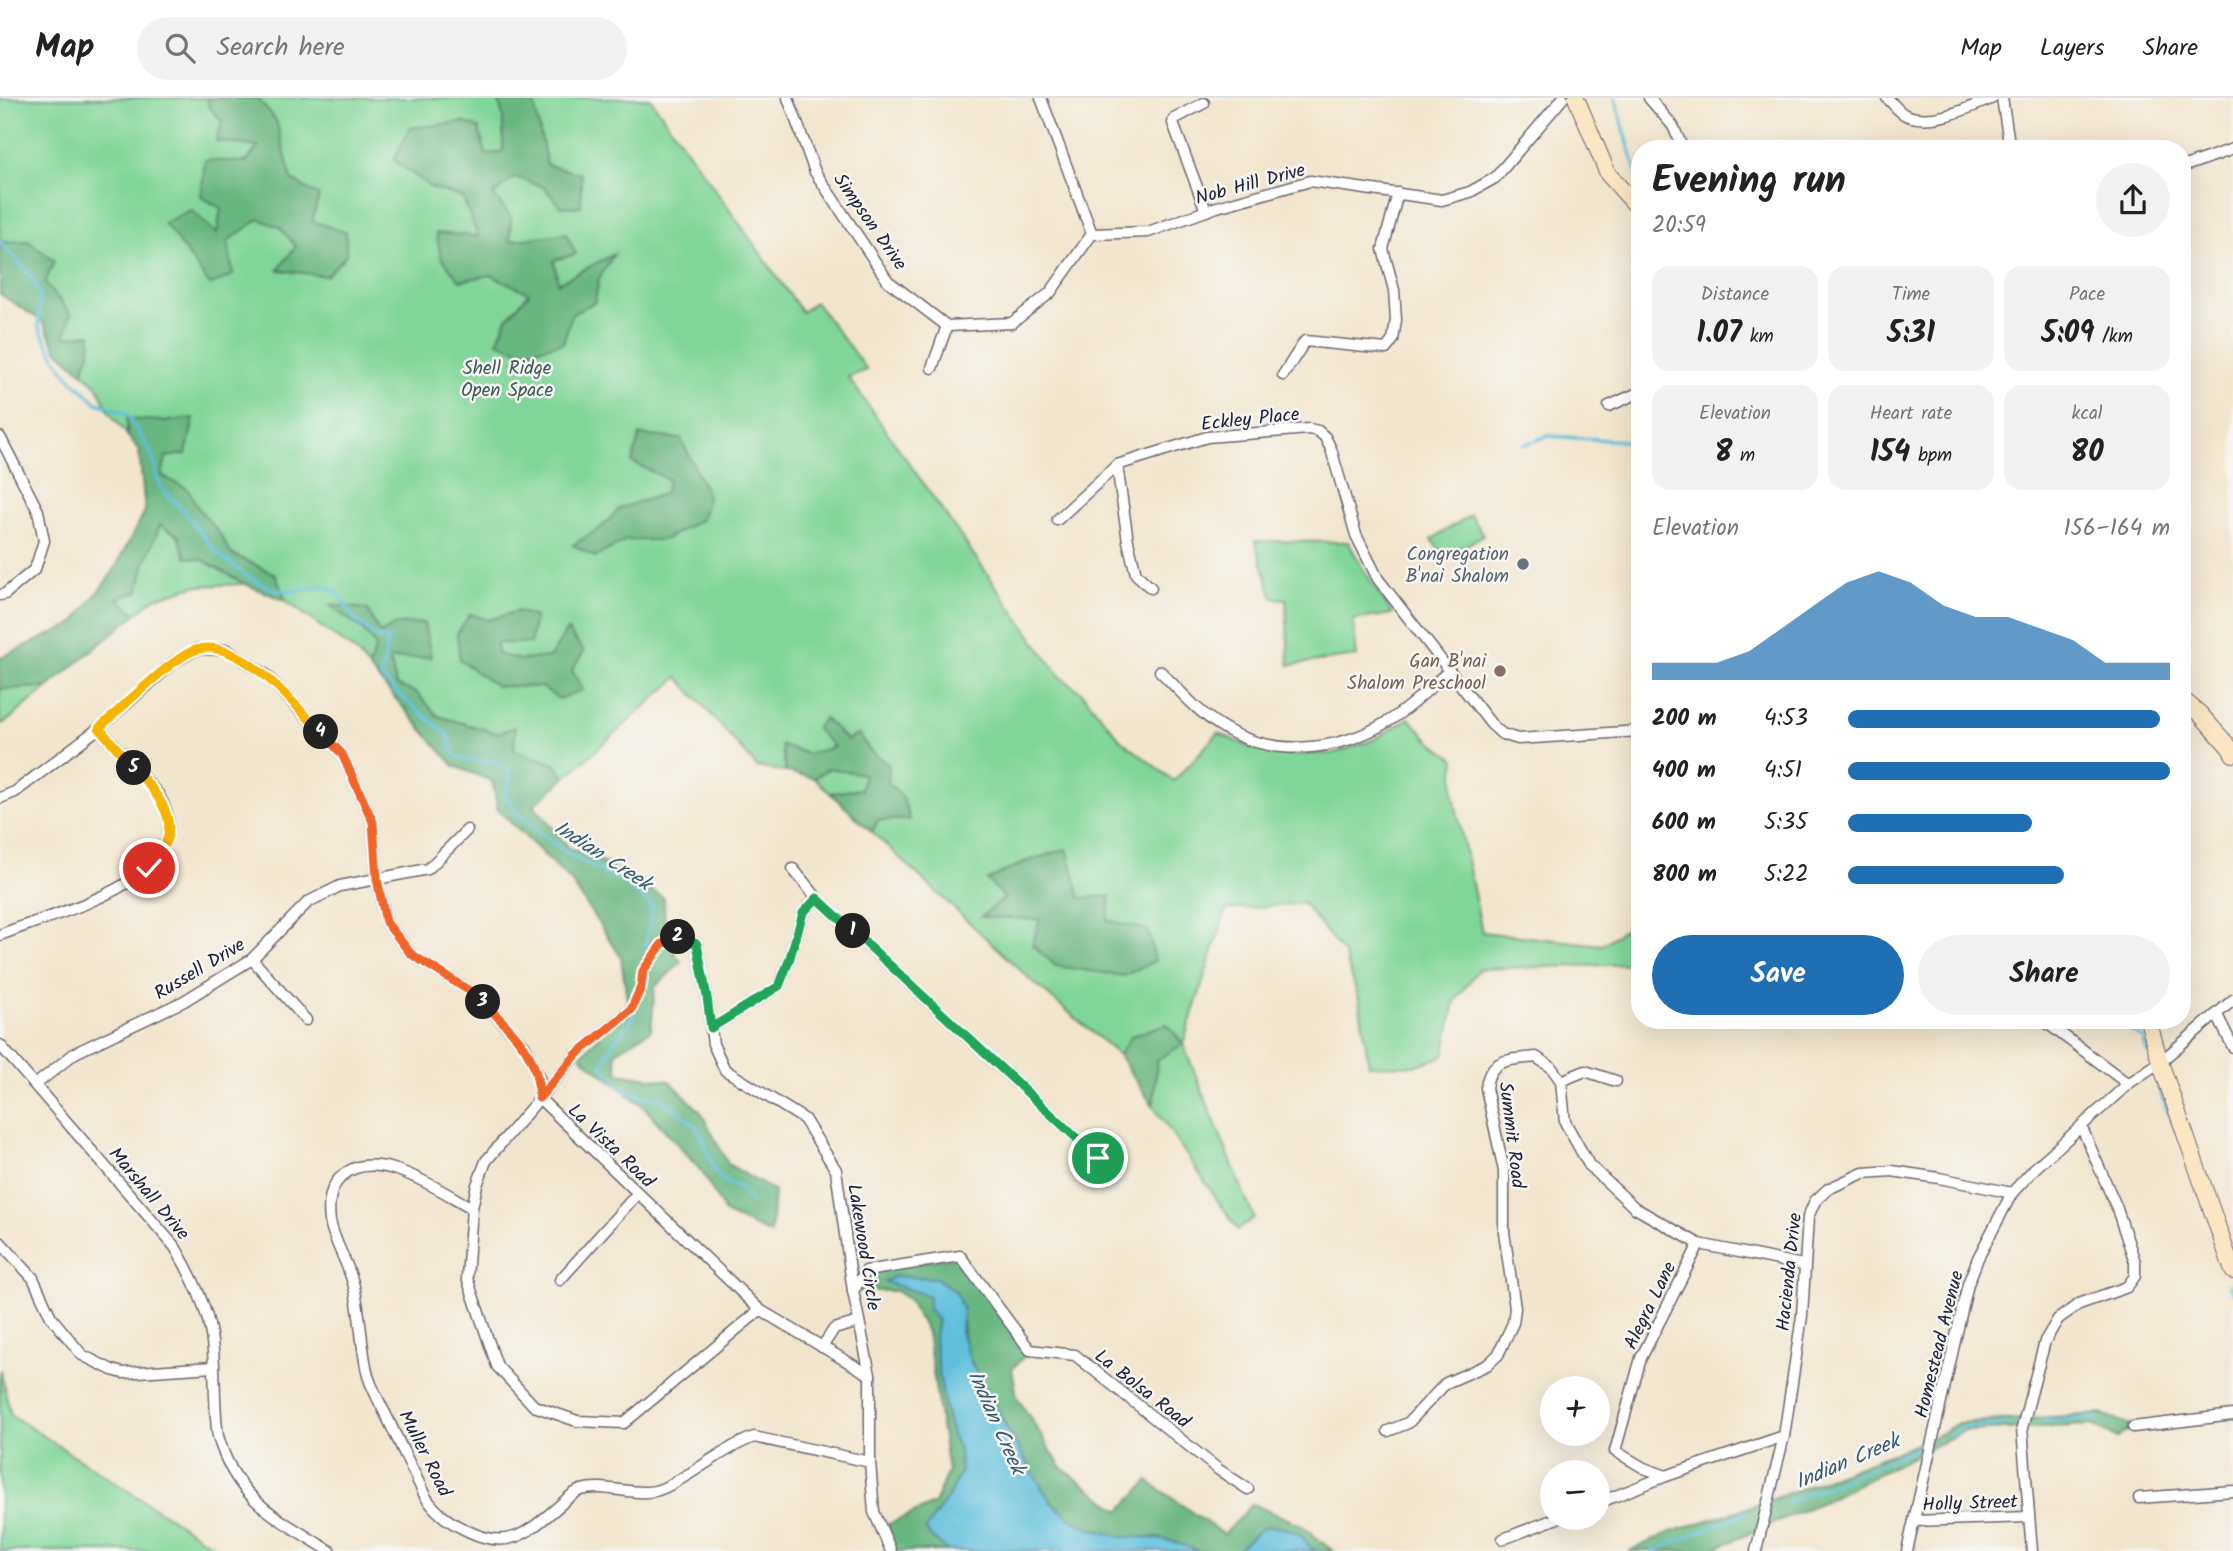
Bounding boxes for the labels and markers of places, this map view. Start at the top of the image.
place label: Congregation B'nai Shalom [1405,540,1509,592]
marker: Congregation B'nai Shalom [1515,556,1531,572]
place label: Gan B'nai Shalom Preschool [1347,647,1487,699]
marker: Gan B'nai Shalom Preschool [1492,663,1508,679]
pin: 4 [304,714,338,750]
pin: 5 [116,750,152,786]
pin [119,838,179,898]
pin: 1 [836,914,870,948]
pin: 2 [660,920,696,954]
pin: 3 [466,984,500,1020]
pin [1068,1128,1128,1188]

